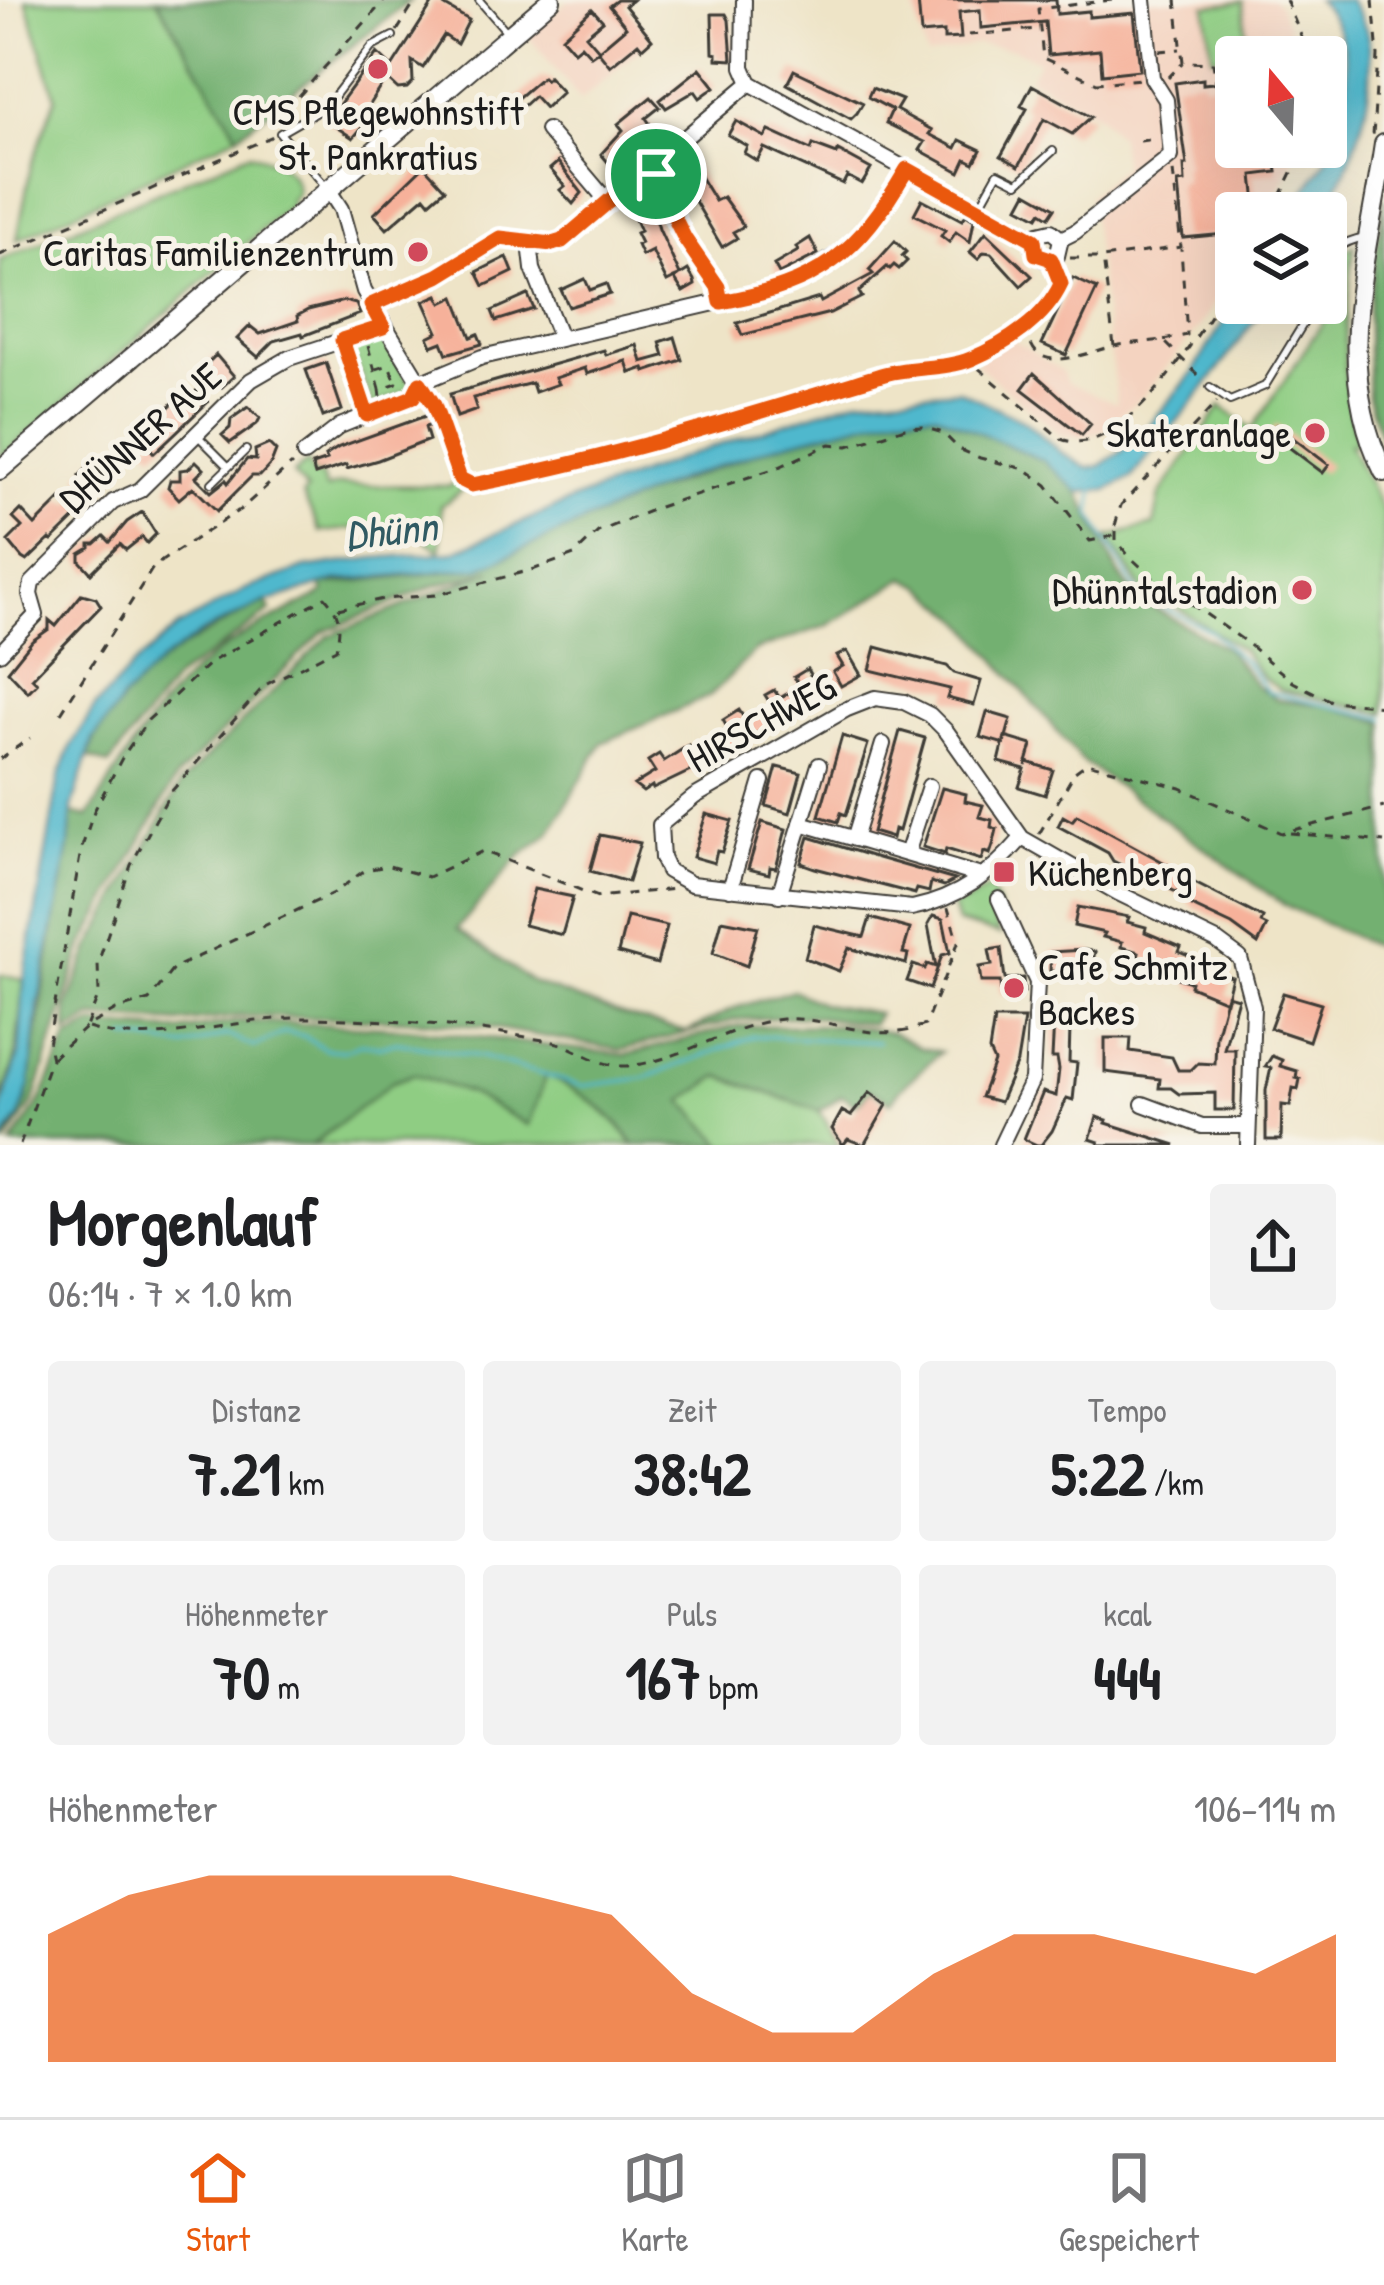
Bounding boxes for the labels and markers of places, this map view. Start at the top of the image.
marker: CMS Pflegewohnstift St. Pankratius [365,56,391,82]
place label: CMS Pflegewohnstift St. Pankratius [233,84,524,182]
pin [605,123,707,225]
place label: Caritas Familienzentrum [43,225,394,278]
marker: Caritas Familienzentrum [405,239,431,265]
place label: Skateranlage [1106,406,1291,459]
marker: Skateranlage [1302,420,1328,446]
place label: Dhünntalstadion [1052,563,1278,616]
marker: Dhünntalstadion [1289,577,1315,603]
place label: Küchenberg [1028,845,1193,898]
marker: Küchenberg [991,859,1017,885]
place label: Cafe Schmitz Backes [1038,939,1228,1037]
marker: Cafe Schmitz Backes [1001,975,1027,1001]

